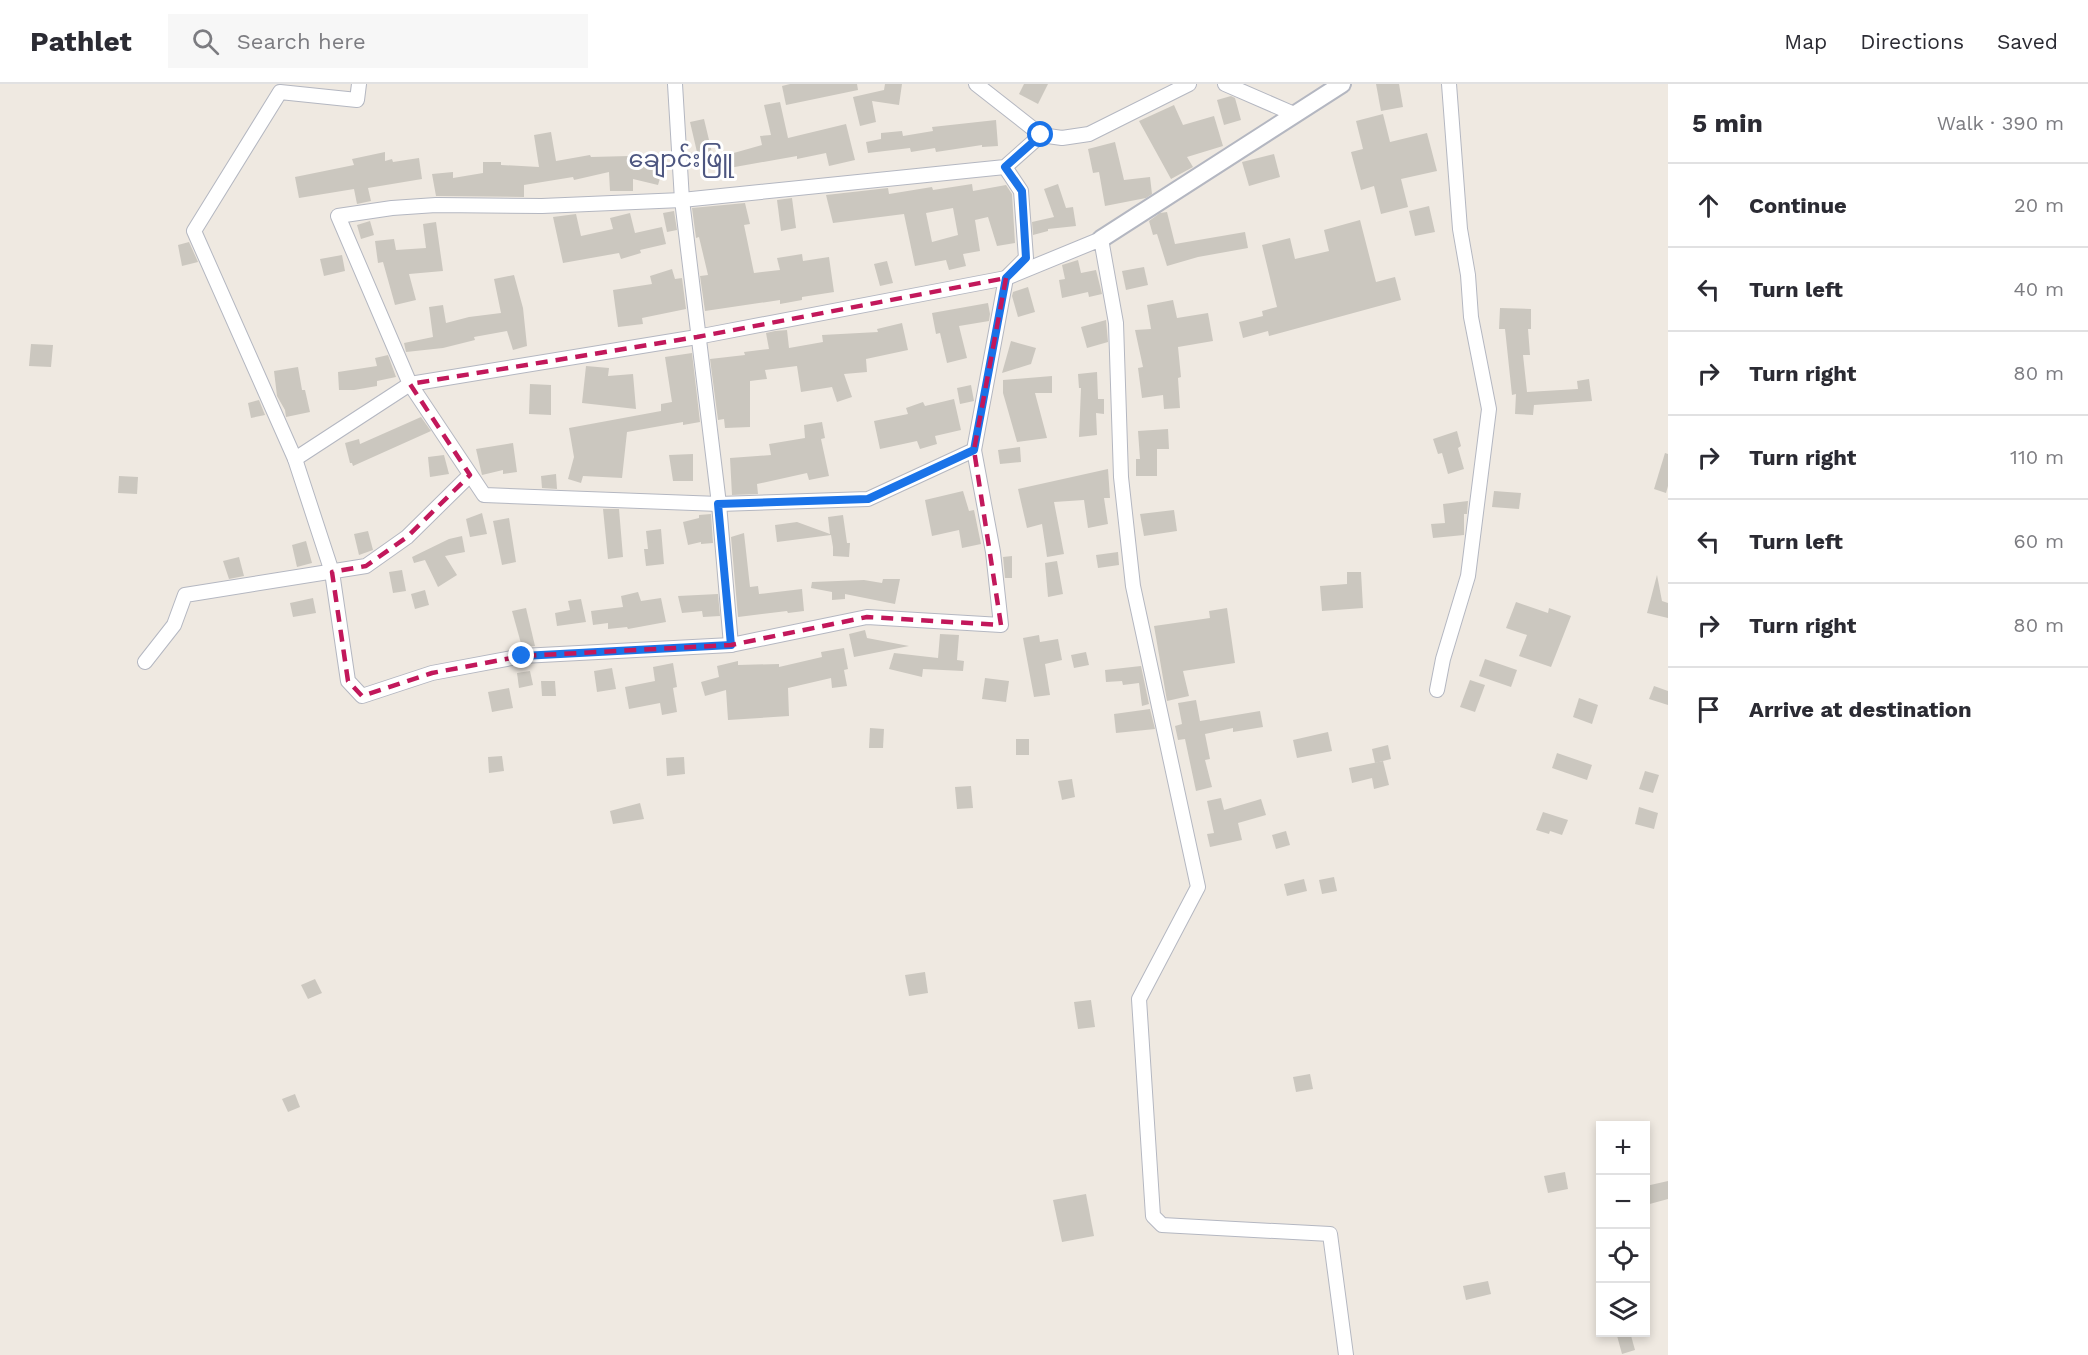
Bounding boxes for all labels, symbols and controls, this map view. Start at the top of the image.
search box [168,14,588,68]
text: Pathlet [30,25,132,58]
icon: search [189,25,222,58]
text: Search here [237,29,366,54]
text: Map [1784,29,1827,54]
text: Directions [1860,29,1964,54]
text: Saved [1997,29,2058,54]
text: 5 min [1692,108,1763,138]
text: Walk · 390 m [1937,111,2064,135]
route start [1027,121,1053,147]
district label: ချောင်းဖြူ [629,143,734,178]
icon: ahead [1692,189,1725,222]
text: Continue [1749,193,1847,218]
text: 20 m [2014,193,2064,217]
icon: left [1692,273,1725,306]
text: Turn left [1749,277,1843,302]
text: 40 m [2013,277,2064,301]
icon: right [1692,357,1725,390]
text: Turn right [1749,361,1856,386]
text: 80 m [2013,361,2064,385]
icon: right [1692,441,1725,474]
text: Turn right [1749,445,1856,470]
text: 110 m [2010,445,2064,469]
icon: left [1692,525,1725,558]
text: Turn left [1749,529,1843,554]
text: 60 m [2014,529,2064,553]
icon: right [1692,609,1725,642]
text: Turn right [1749,613,1856,638]
text: 80 m [2013,613,2064,637]
route end [508,642,534,668]
icon: arrive [1692,693,1725,726]
text: Arrive at destination [1749,697,1972,722]
map controls [1596,1121,1650,1337]
button: + [1596,1121,1650,1175]
button: − [1596,1175,1650,1229]
button: locate [1596,1229,1650,1283]
button: layers [1596,1283,1650,1337]

